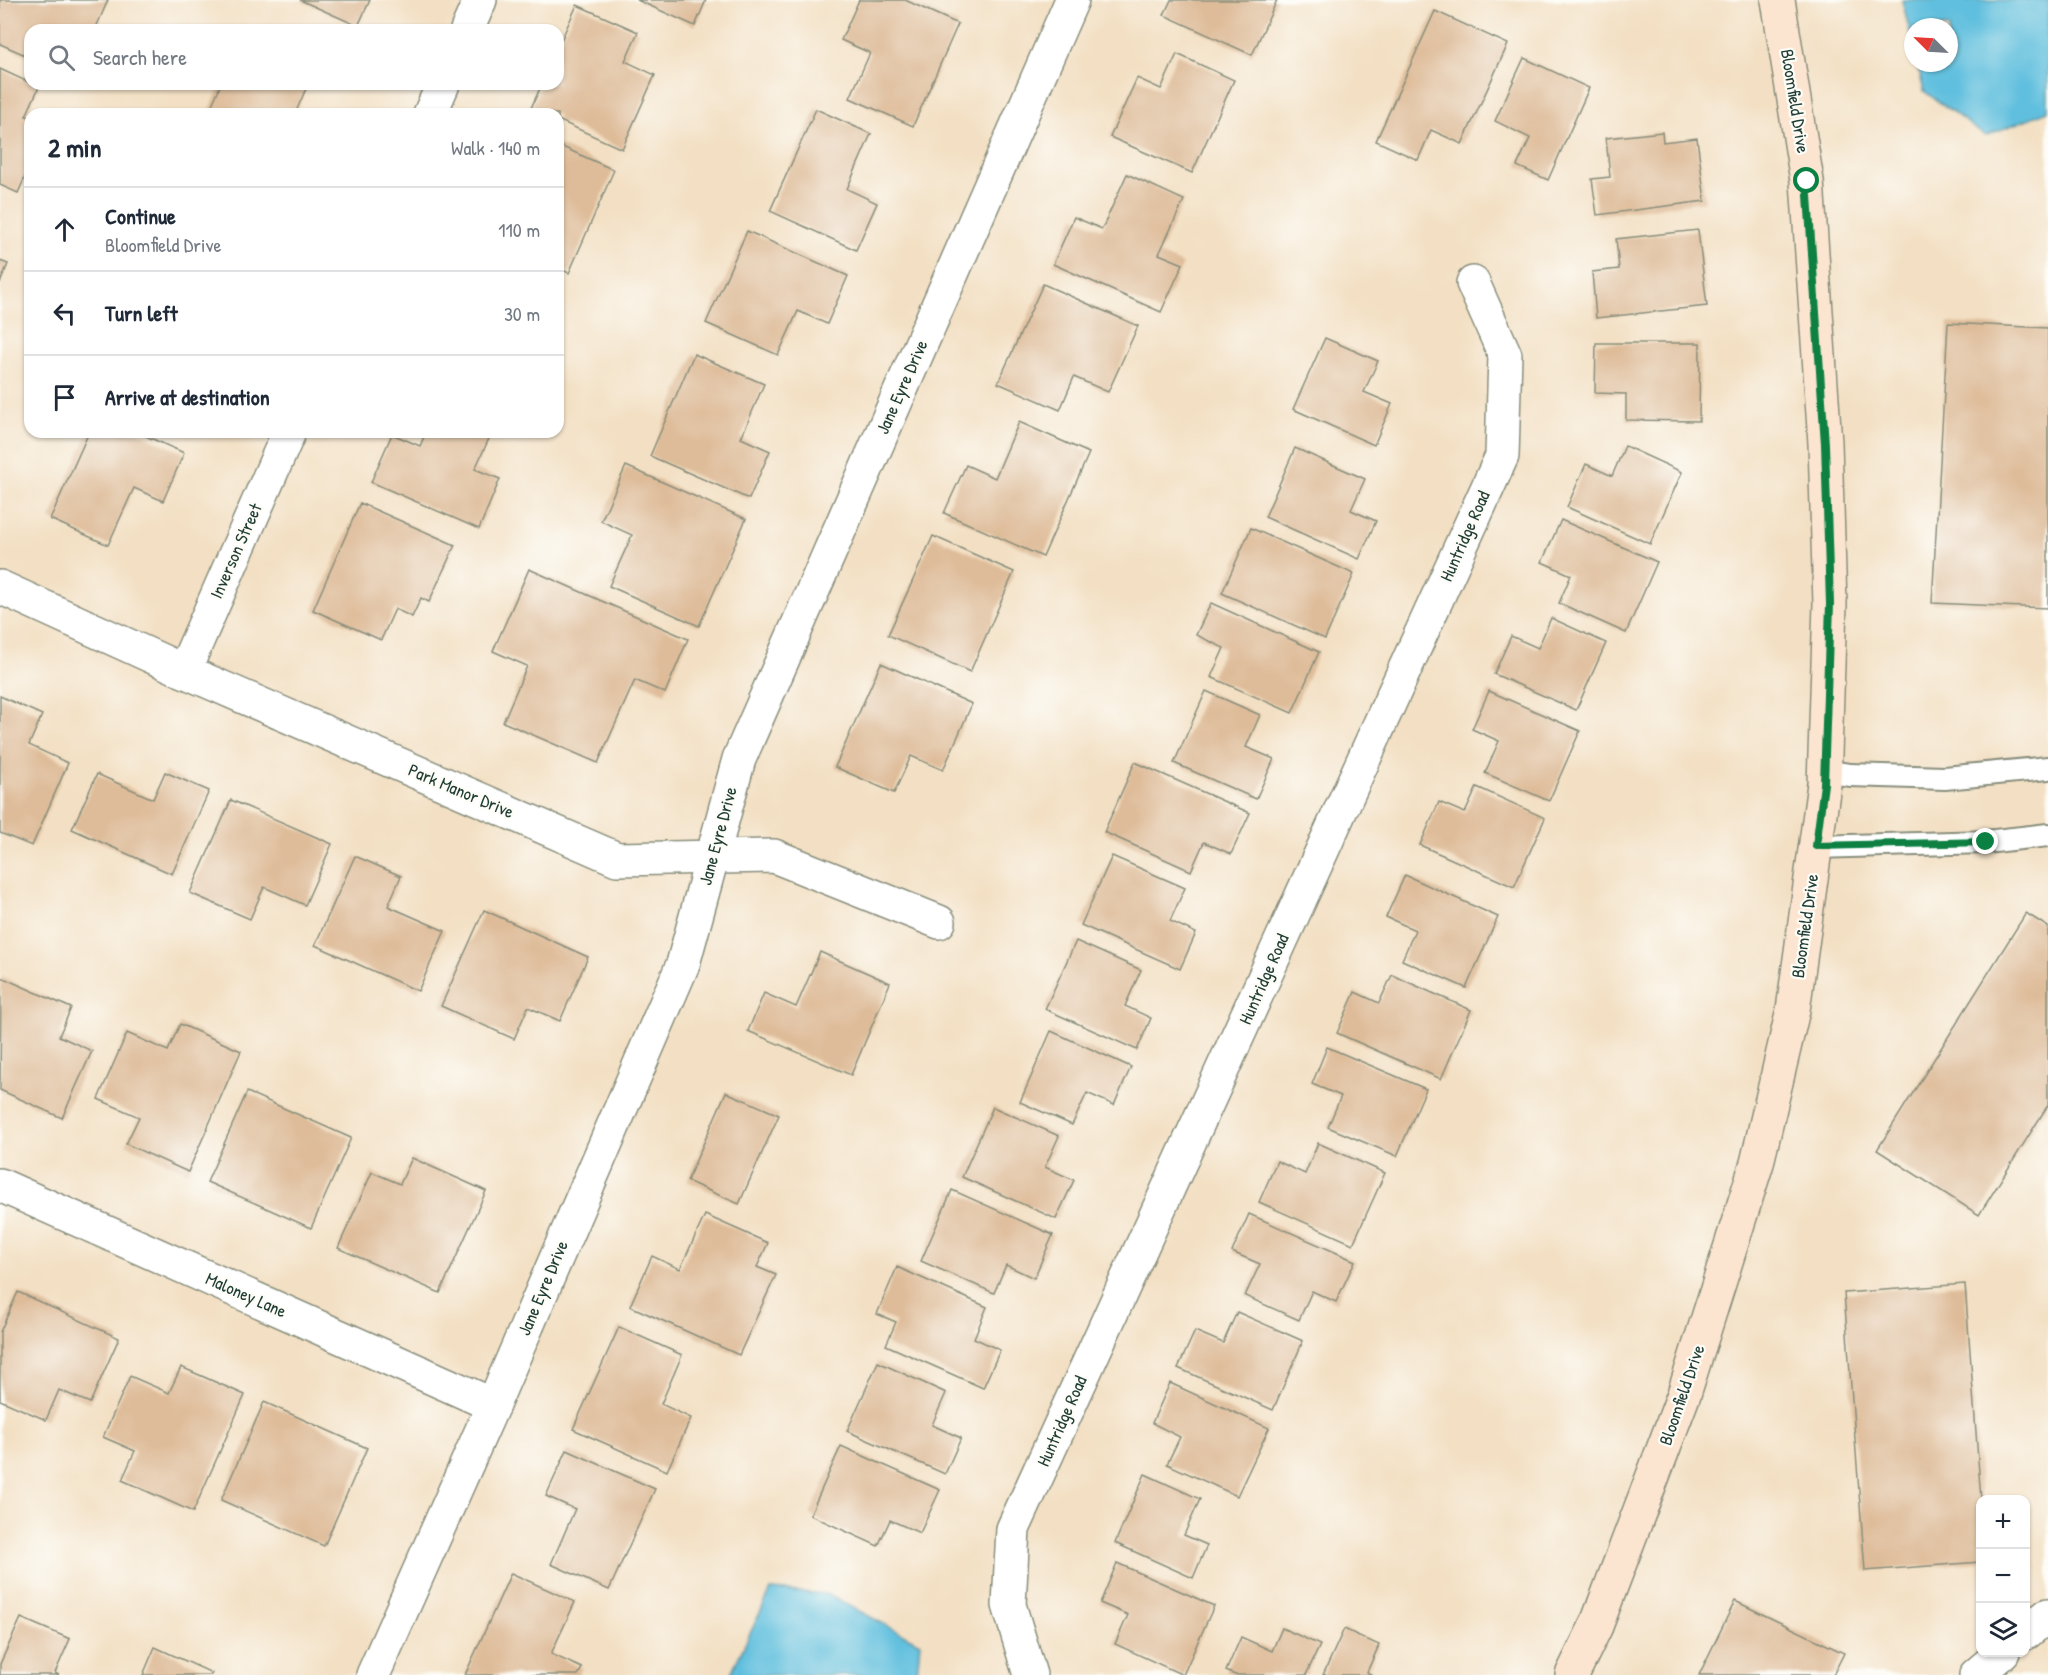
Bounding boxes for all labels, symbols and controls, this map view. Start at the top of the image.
north arrow [1904,18,1958,72]
search box [24,24,564,90]
icon: search [45,41,78,74]
text: Search here [93,42,187,72]
street label: Bloomfield Drive [1775,47,1816,155]
text: 2 min [48,130,101,165]
text: Walk · 140 m [451,134,540,161]
route start [1793,167,1819,193]
text: Continue [105,201,176,231]
icon: ahead [48,213,81,246]
text: 110 m [498,216,540,243]
text: Bloomfield Drive [105,231,222,258]
icon: left [48,297,81,330]
text: Turn left [105,298,178,328]
text: 30 m [504,300,540,327]
street label: Jane Eyre Drive [870,336,933,438]
icon: arrive [48,381,81,414]
text: Arrive at destination [105,382,270,412]
street label: Huntridge Road [1433,487,1496,585]
street label: Inverson Street [203,498,268,602]
street label: Park Manor Drive [405,757,518,824]
street label: Jane Eyre Drive [692,784,743,888]
route end [1972,828,1998,854]
street label: Bloomfield Drive [1785,872,1824,980]
street label: Huntridge Road [1232,930,1295,1028]
street label: Jane Eyre Drive [511,1237,574,1339]
street label: Maloney Lane [202,1266,291,1323]
street label: Bloomfield Drive [1653,1341,1710,1448]
street label: Huntridge Road [1030,1372,1093,1470]
map controls [1976,1495,2030,1657]
button: + [1976,1495,2030,1549]
button: − [1976,1549,2030,1603]
button: layers [1976,1603,2030,1657]

